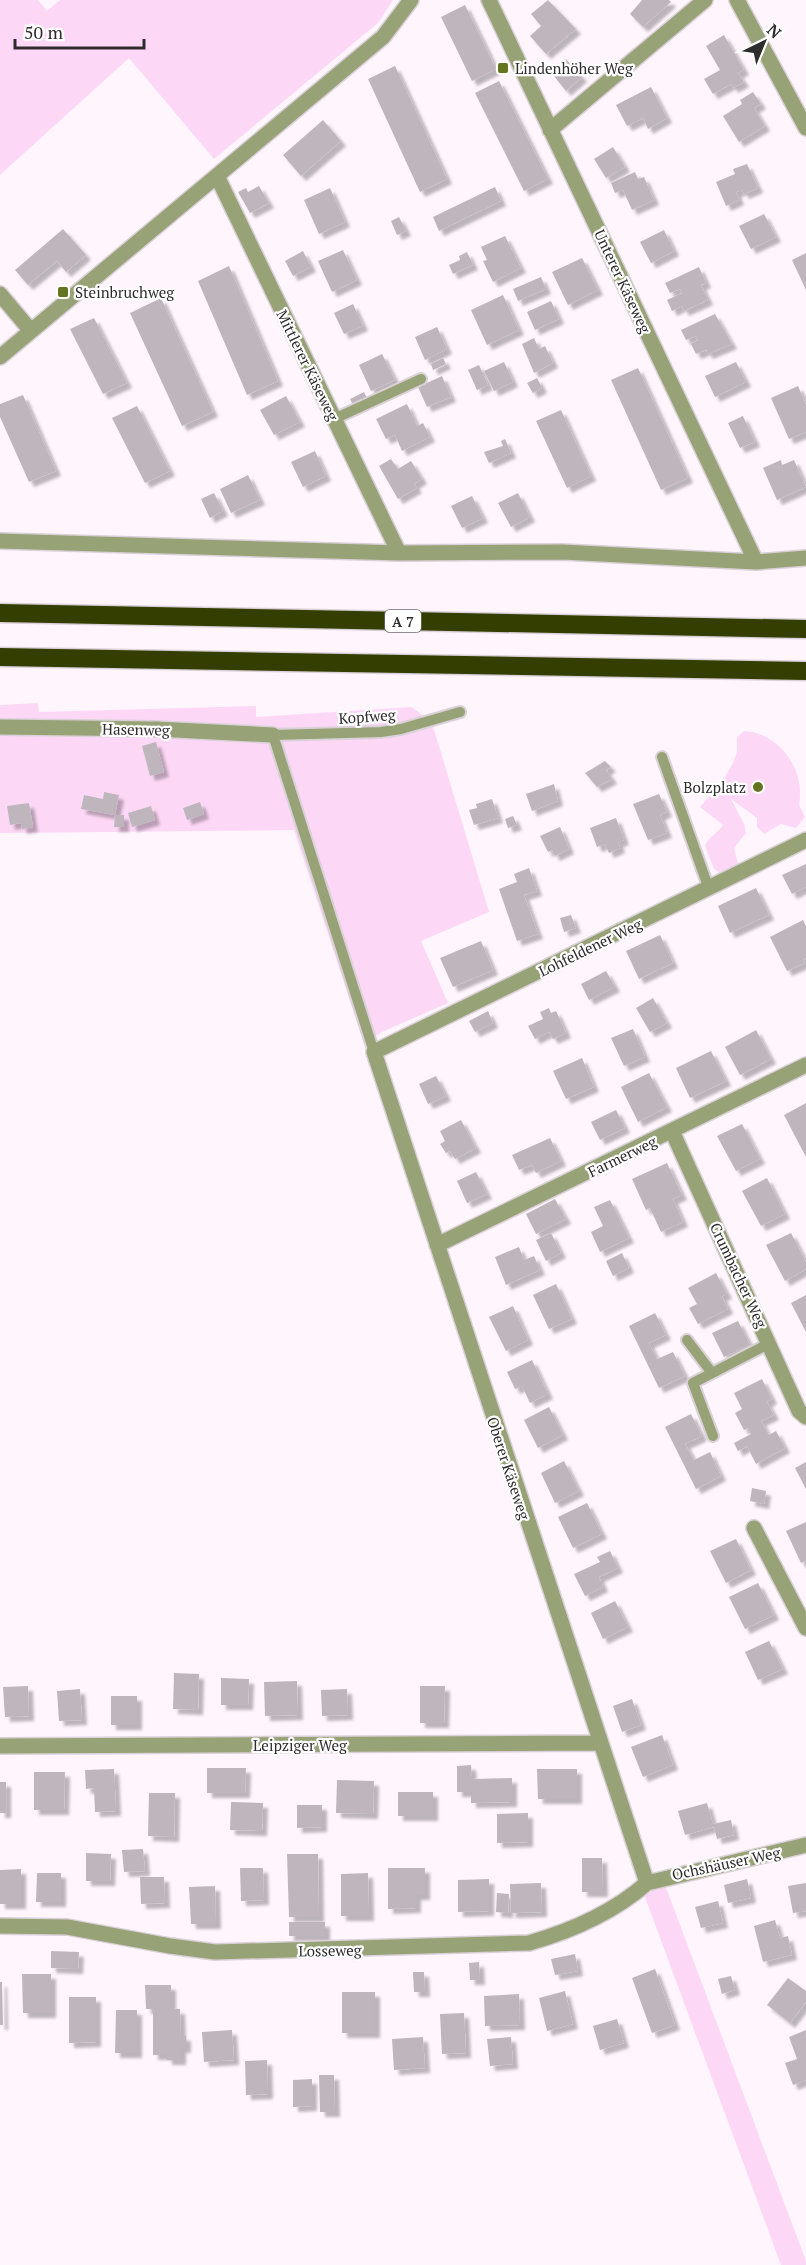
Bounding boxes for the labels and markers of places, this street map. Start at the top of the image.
place label: Lindenhöher Weg [515,58,634,78]
marker: Lindenhöher Weg [496,61,510,75]
place label: Steinbruchweg [75,282,175,302]
marker: Steinbruchweg [56,285,70,299]
place label: Bolzplatz [683,777,746,797]
marker: Bolzplatz [751,780,765,794]

